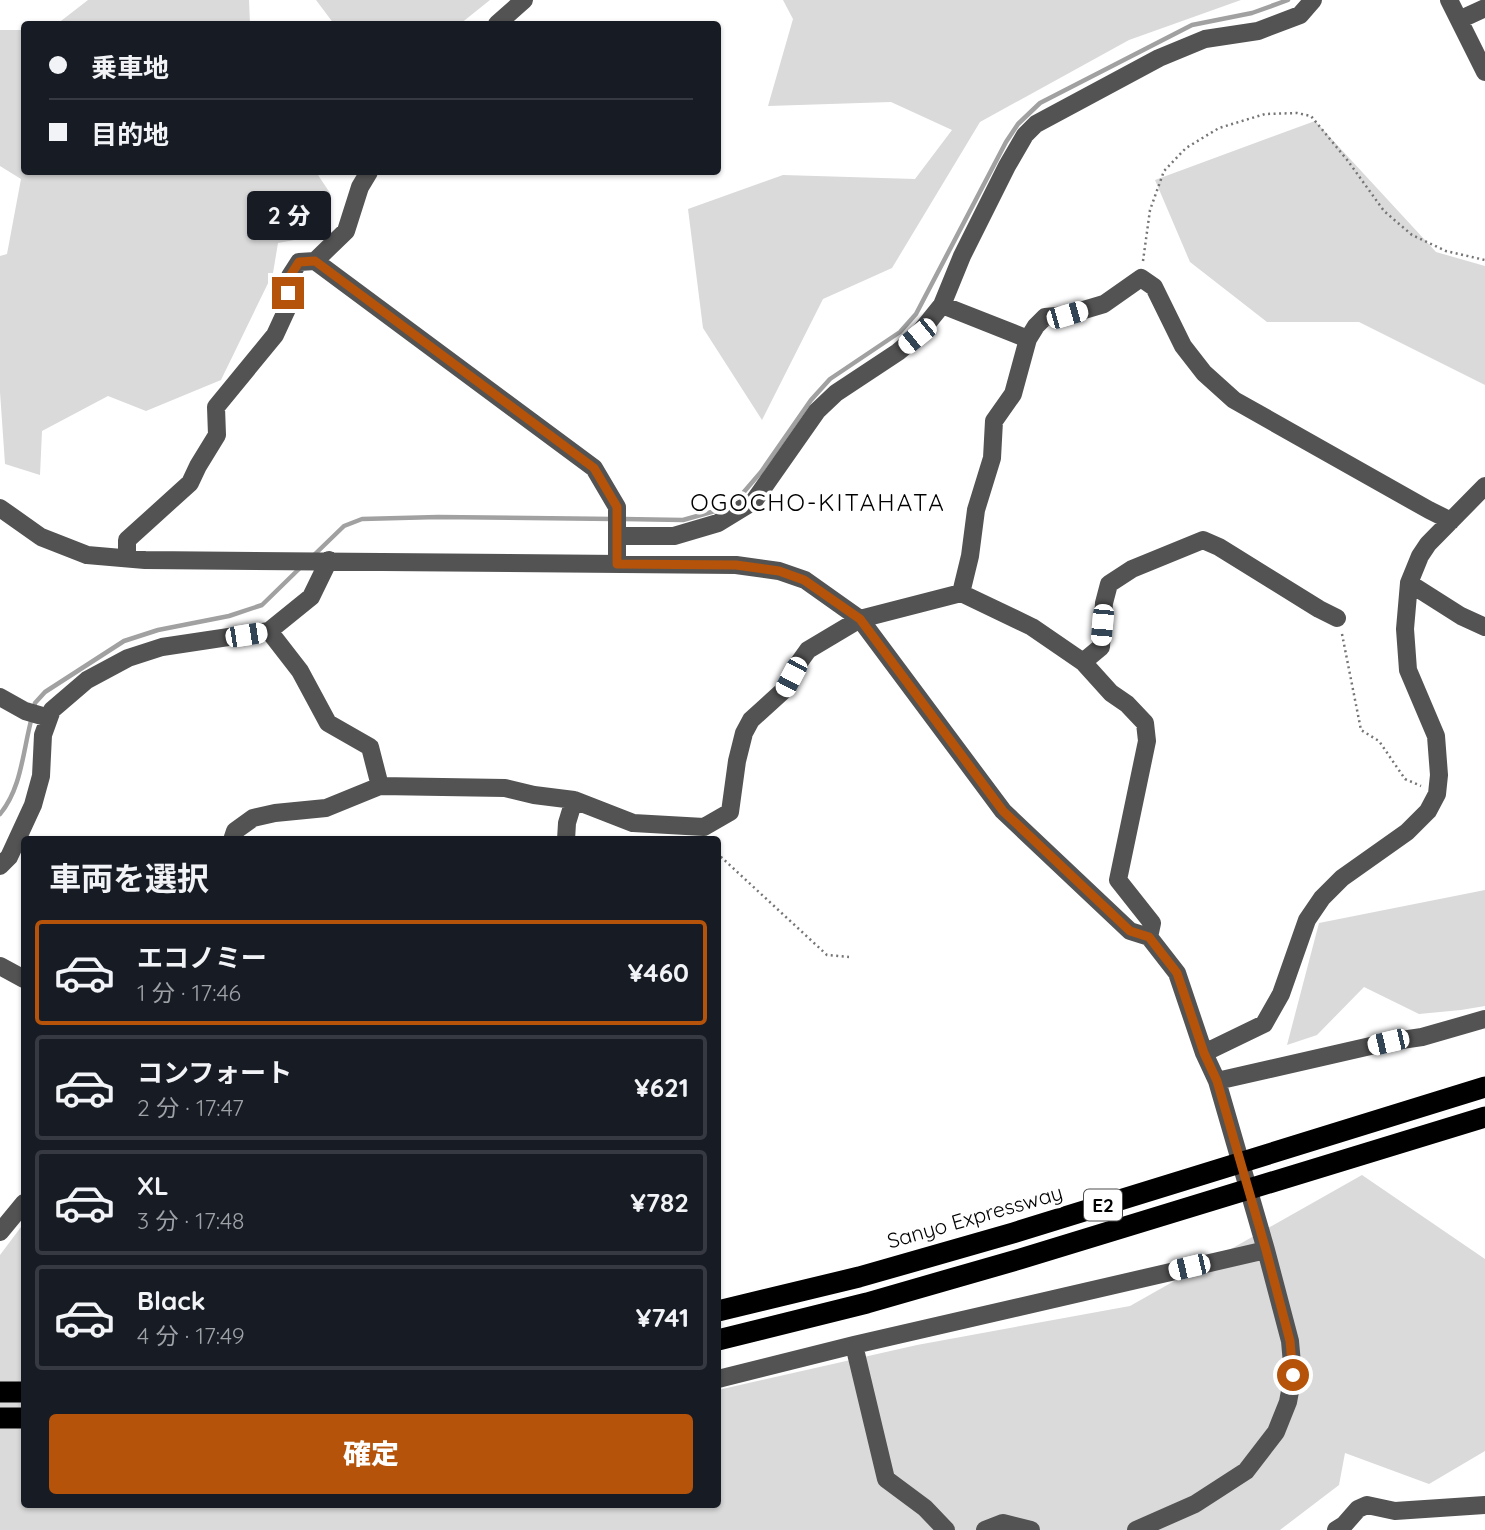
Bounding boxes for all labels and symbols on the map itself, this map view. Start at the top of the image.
callout: 2 分 [246,191,330,240]
route end [272,277,304,309]
car [1044,299,1091,331]
car [895,315,940,357]
district label: OGOCHO-KITAHATA [690,487,946,517]
car [1090,603,1115,647]
car [224,621,269,649]
car [772,654,811,700]
car [1366,1027,1411,1057]
street label: Sanyo Expressway [884,1179,1065,1254]
road number: E2 [1084,1190,1122,1220]
car [1167,1252,1212,1282]
route start [1277,1359,1309,1391]

